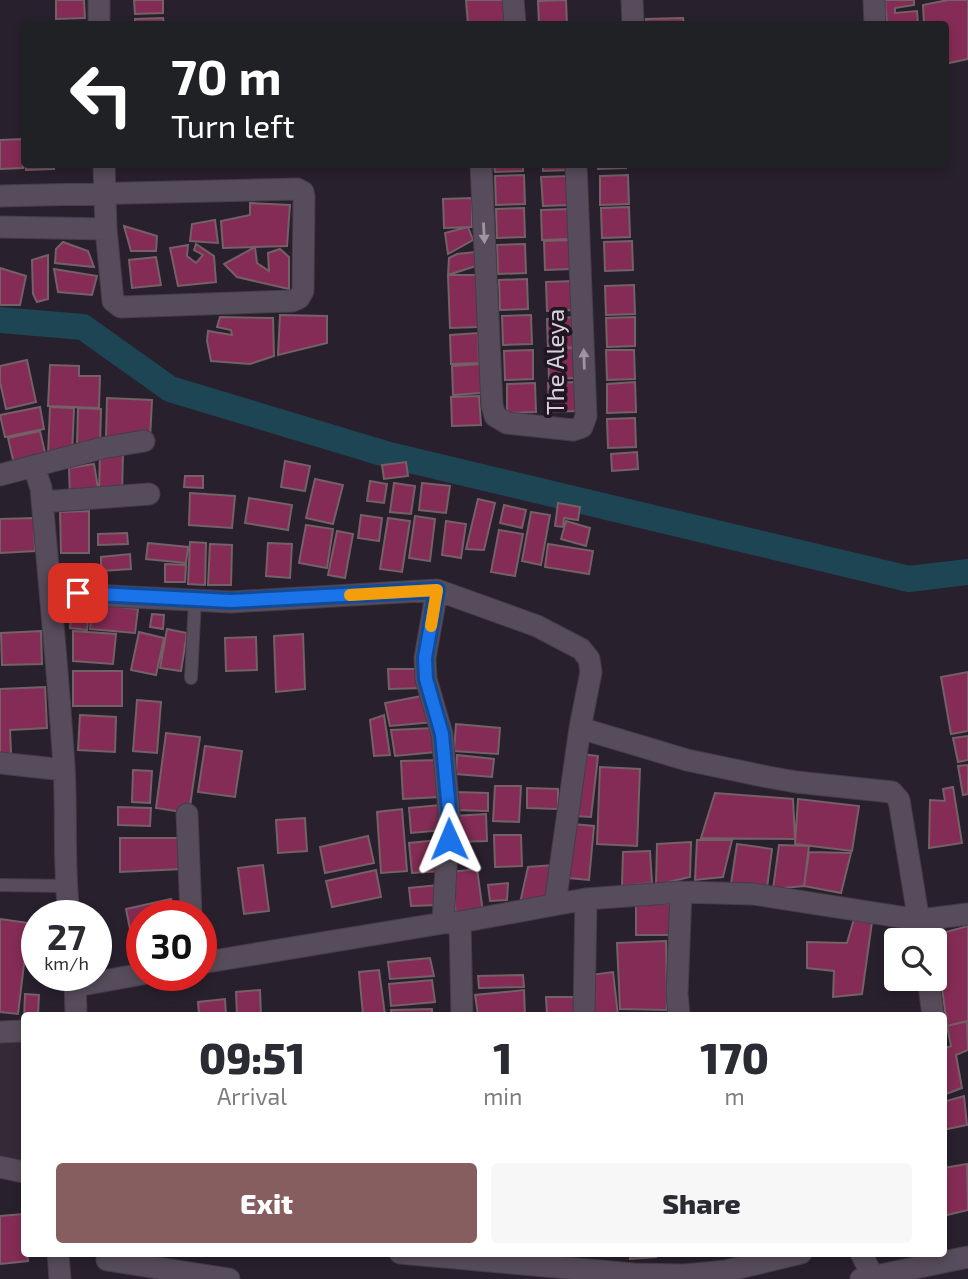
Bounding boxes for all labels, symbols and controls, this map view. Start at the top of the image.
text: 70 m [171,46,282,105]
icon: left [56,49,147,140]
text: Turn left [171,106,295,144]
one-way arrow [478,222,489,244]
street label: The Aleya [540,309,569,415]
one-way arrow [578,348,589,370]
pin [48,563,108,623]
icon: arrive [59,574,97,612]
position arrow [412,802,486,876]
speed limit sign: 30 [126,900,217,991]
text: 27 [47,915,86,957]
map controls [884,928,947,991]
button: search [884,928,947,991]
text: km/h [44,952,89,974]
text: 09:51 [199,1032,305,1082]
text: 1 [493,1032,512,1082]
text: 170 [700,1032,769,1082]
text: Arrival [217,1082,287,1110]
text: min [483,1082,522,1110]
text: m [725,1082,745,1110]
button: Exit [56,1163,477,1243]
button: Share [491,1163,912,1243]

